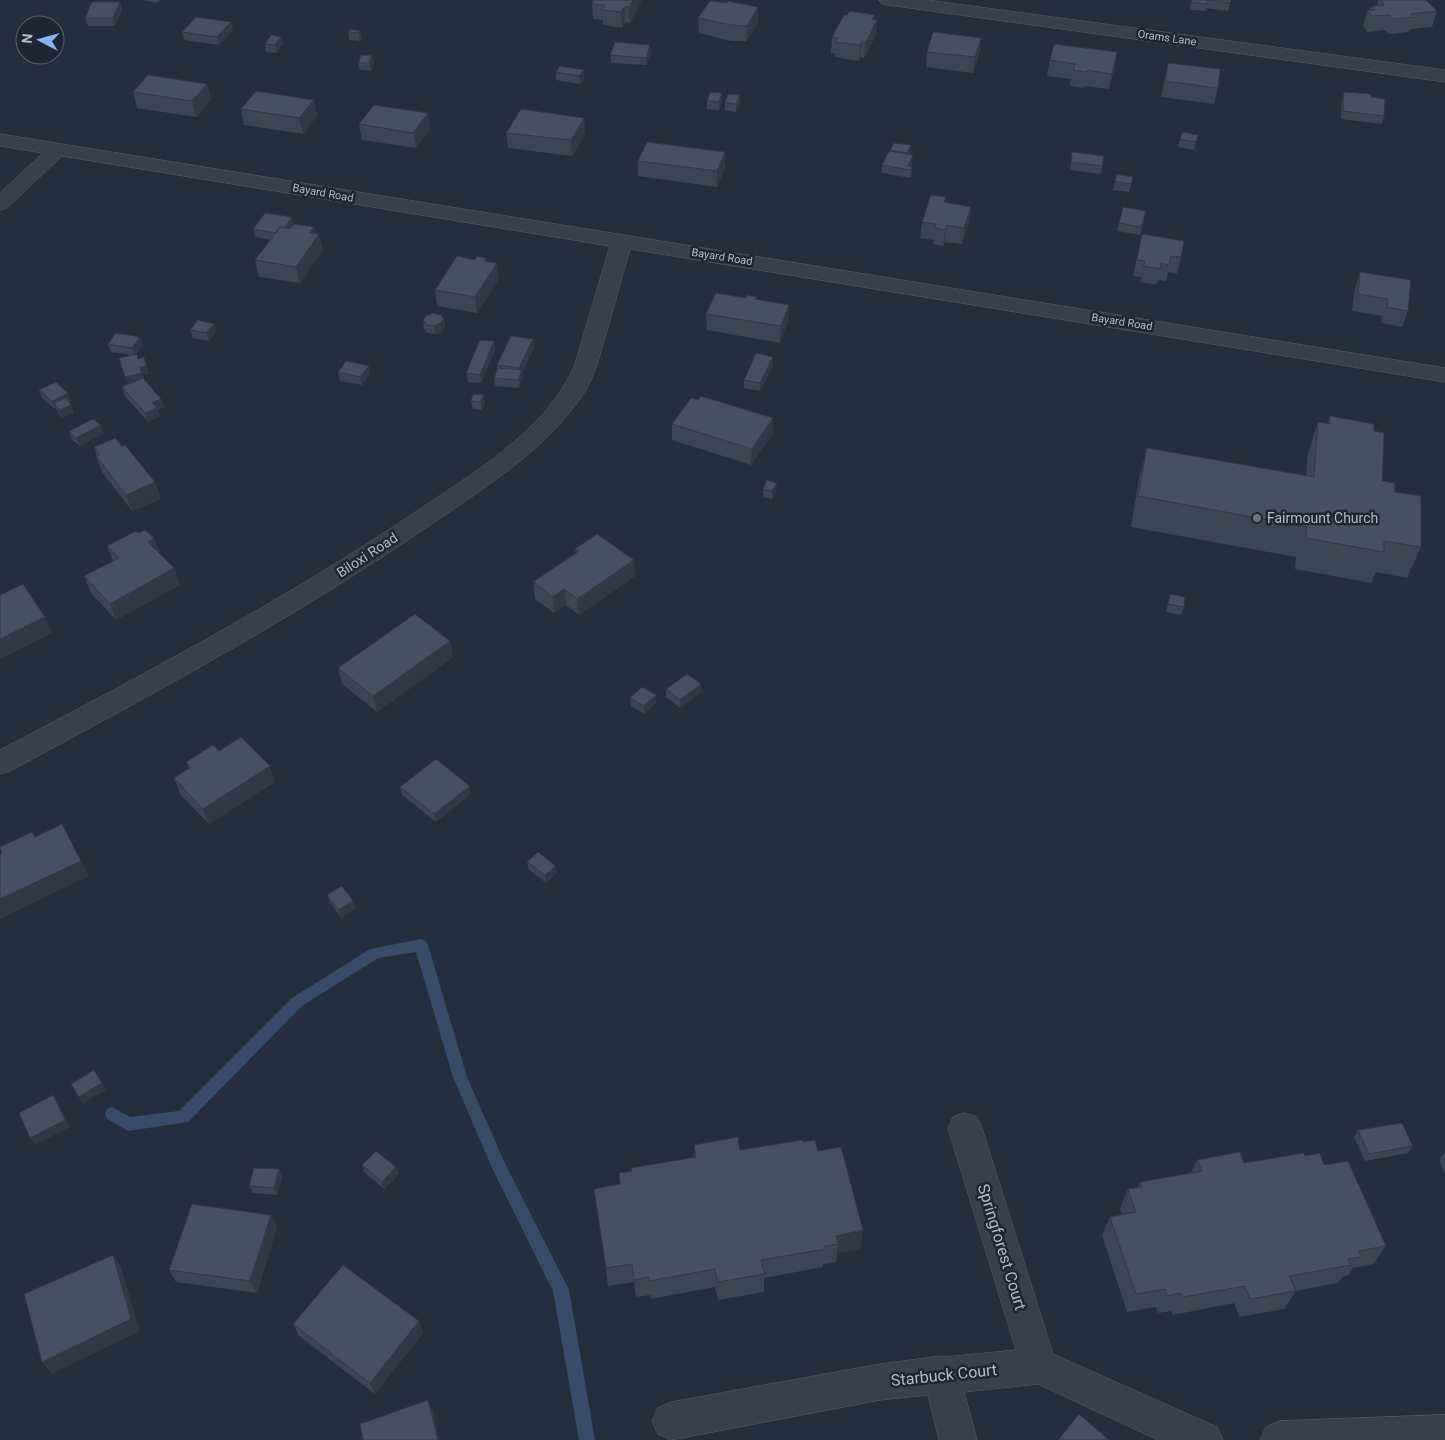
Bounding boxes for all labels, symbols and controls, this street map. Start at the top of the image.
north arrow [15,15,65,65]
street label: Orams Lane [1137,27,1197,49]
text: N [19,33,36,44]
street label: Bayard Road [292,181,354,205]
street label: Bayard Road [691,246,753,268]
street label: Bayard Road [1091,311,1153,333]
place label: Fairmount Church [1267,510,1378,526]
marker: Fairmount Church [1251,512,1263,524]
street label: Biloxi Road [334,529,400,581]
street label: Springforest Court [974,1182,1030,1312]
street label: Starbuck Court [890,1360,998,1390]

